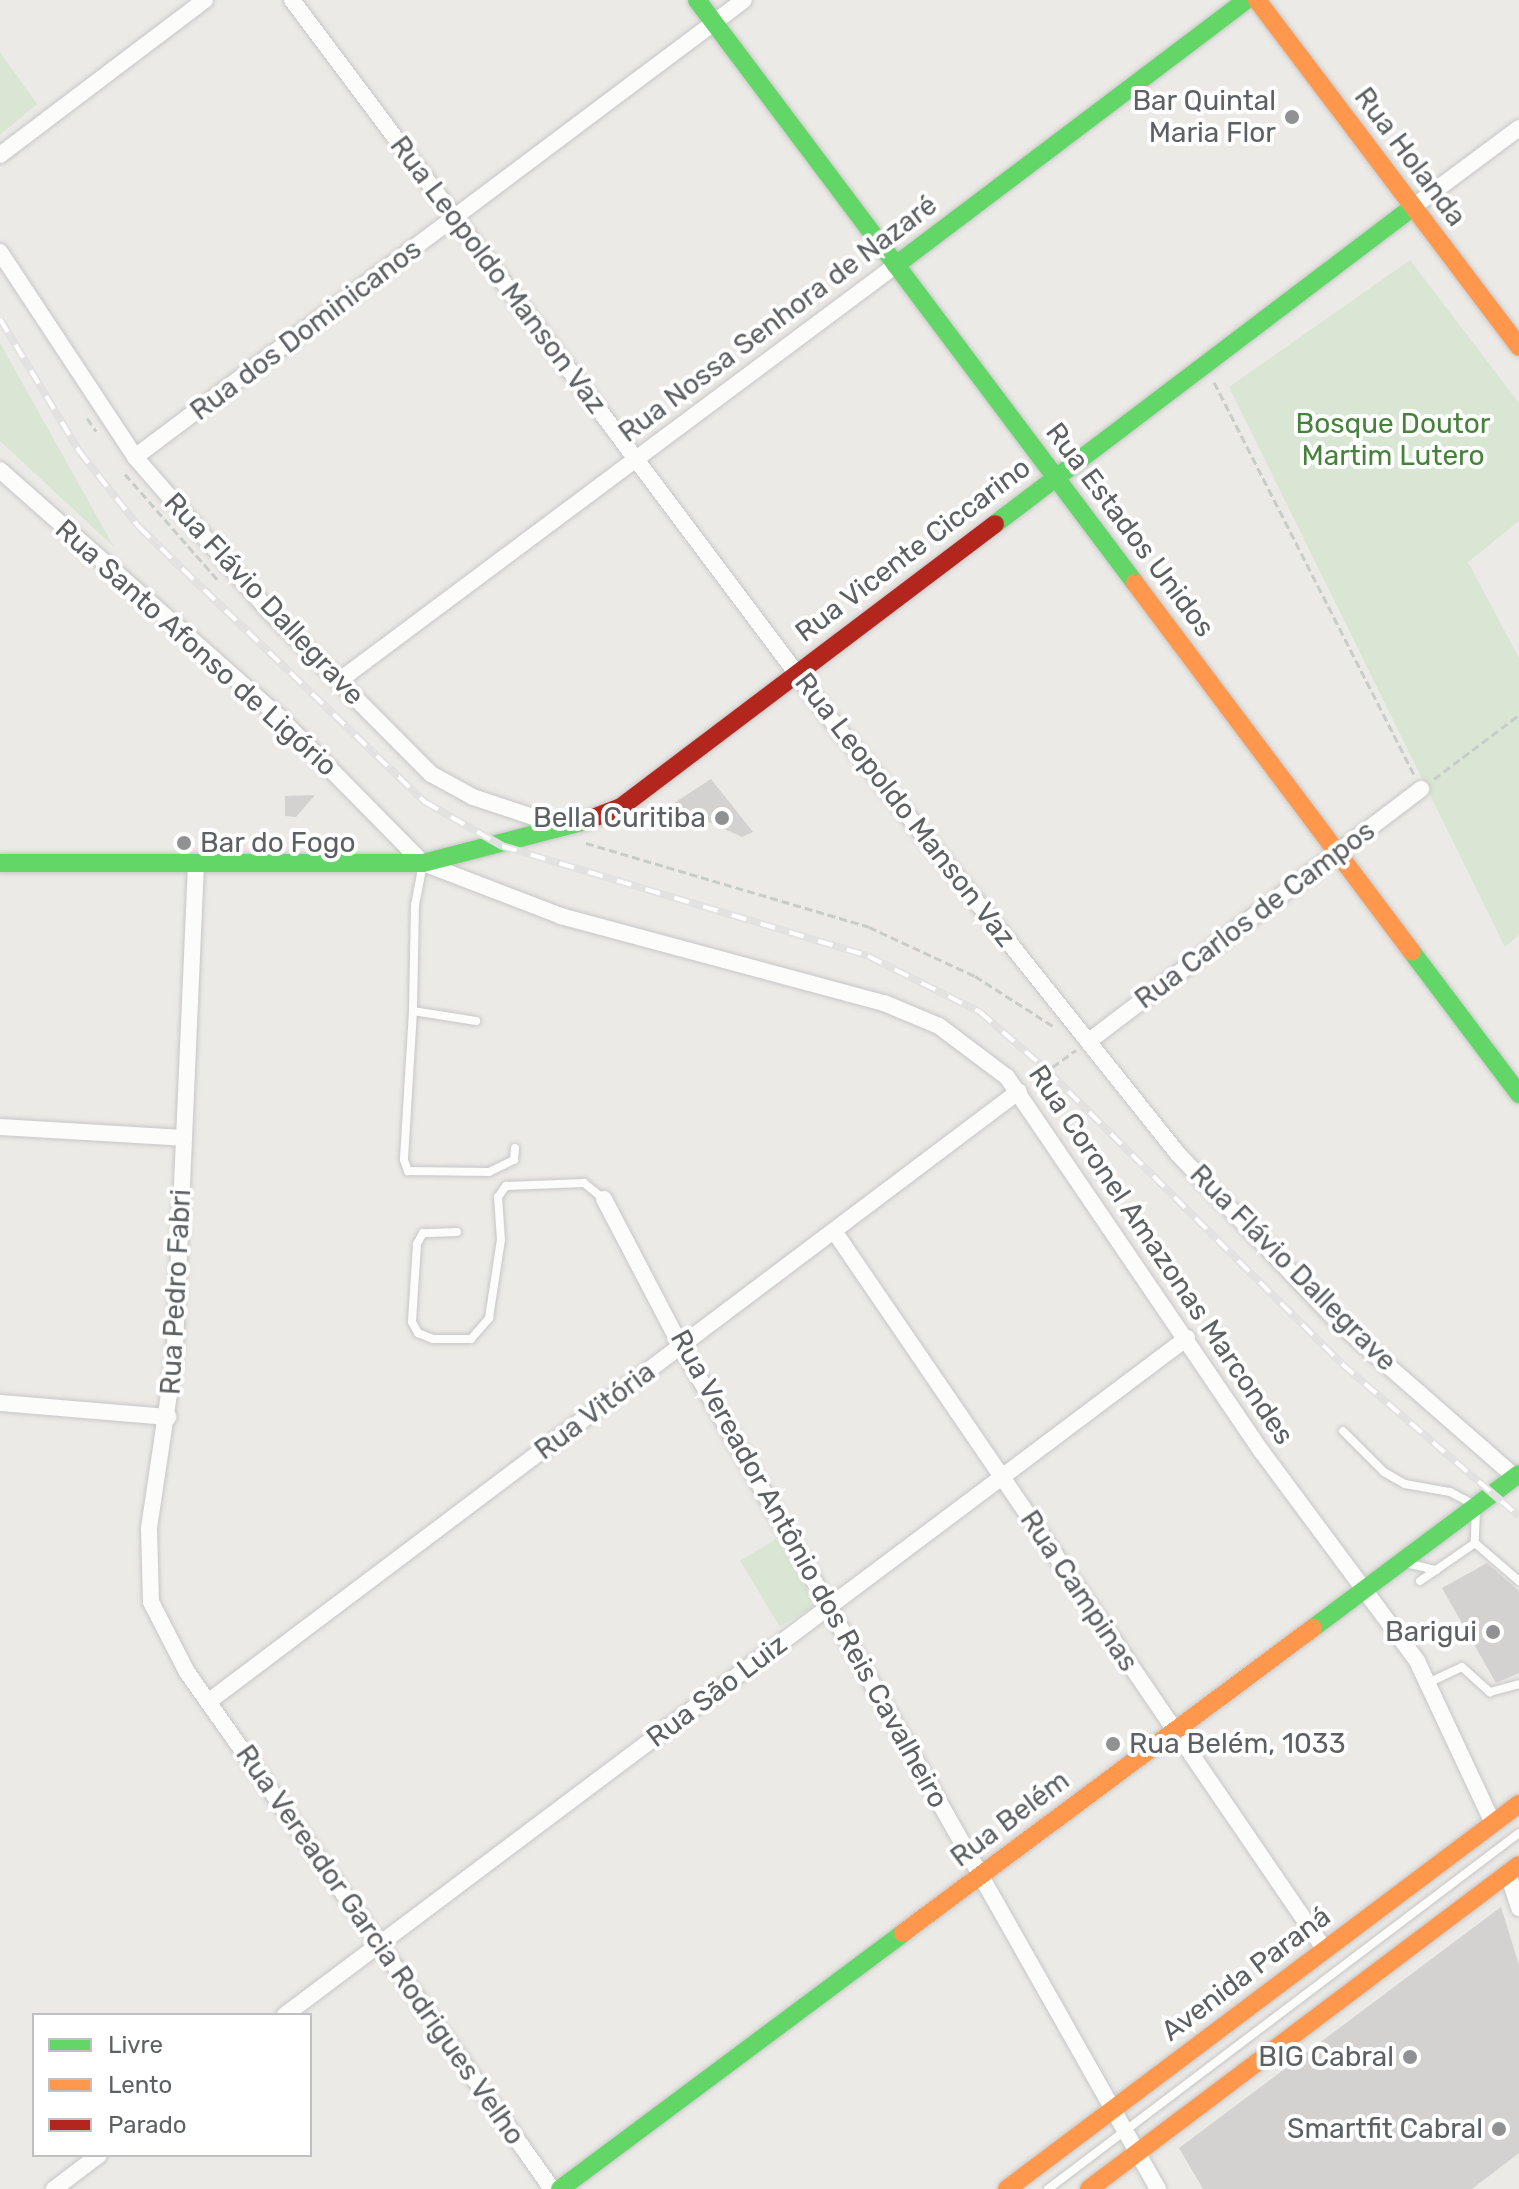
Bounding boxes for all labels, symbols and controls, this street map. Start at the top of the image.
street label: Rua Holanda [1347,81,1473,233]
place label: Bar Quintal Maria Flor [1132,84,1276,150]
marker: Bar Quintal Maria Flor [1283,108,1301,126]
street label: Rua Leopoldo Manson Vaz [383,129,613,421]
street label: Rua Nossa Senhora de Nazaré [612,188,944,450]
street label: Rua dos Dominicanos [184,232,428,428]
park label: Bosque Doutor Martim Lutero [1295,407,1491,473]
street label: Rua Estados Unidos [1039,416,1221,644]
street label: Rua Vicente Ciccarino [789,450,1037,650]
street label: Rua Flávio Dallegrave [157,486,371,712]
street label: Rua Santo Afonso de Ligório [48,512,344,784]
street label: Rua Leopoldo Manson Vaz [787,666,1023,954]
place label: Bella Curitiba [533,801,706,835]
marker: Bella Curitiba [713,809,731,827]
street label: Rua Carlos de Campos [1128,814,1382,1016]
place label: Bar do Fogo [200,826,356,860]
marker: Bar do Fogo [175,834,193,852]
street label: Rua Coronel Amazonas Marcondes [1021,1059,1301,1451]
street label: Rua Flávio Dallegrave [1183,1158,1403,1378]
street label: Rua Pedro Fabri [154,1188,198,1396]
street label: Rua Vereador Antônio dos Reis Cavalheiro [663,1323,955,1815]
street label: Rua Vitória [528,1355,662,1467]
street label: Rua Campinas [1013,1504,1145,1678]
place label: Barigui [1385,1615,1477,1649]
marker: Barigui [1484,1623,1502,1641]
street label: Rua São Luiz [640,1627,794,1755]
place label: Rua Belém, 1033 [1129,1727,1346,1761]
marker: Rua Belém, 1033 [1104,1735,1122,1753]
street label: Rua Vereador Garcia Rodrigues Velho [228,1738,532,2152]
street label: Rua Belém [944,1764,1076,1874]
street label: Avenida Paraná [1155,1900,1337,2048]
legend [32,2013,312,2157]
text: Livre [108,2031,163,2059]
place label: BIG Cabral [1258,2040,1394,2074]
marker: BIG Cabral [1401,2048,1419,2066]
text: Lento [108,2071,172,2099]
text: Parado [108,2111,187,2139]
place label: Smartfit Cabral [1287,2112,1483,2146]
marker: Smartfit Cabral [1490,2120,1508,2138]

